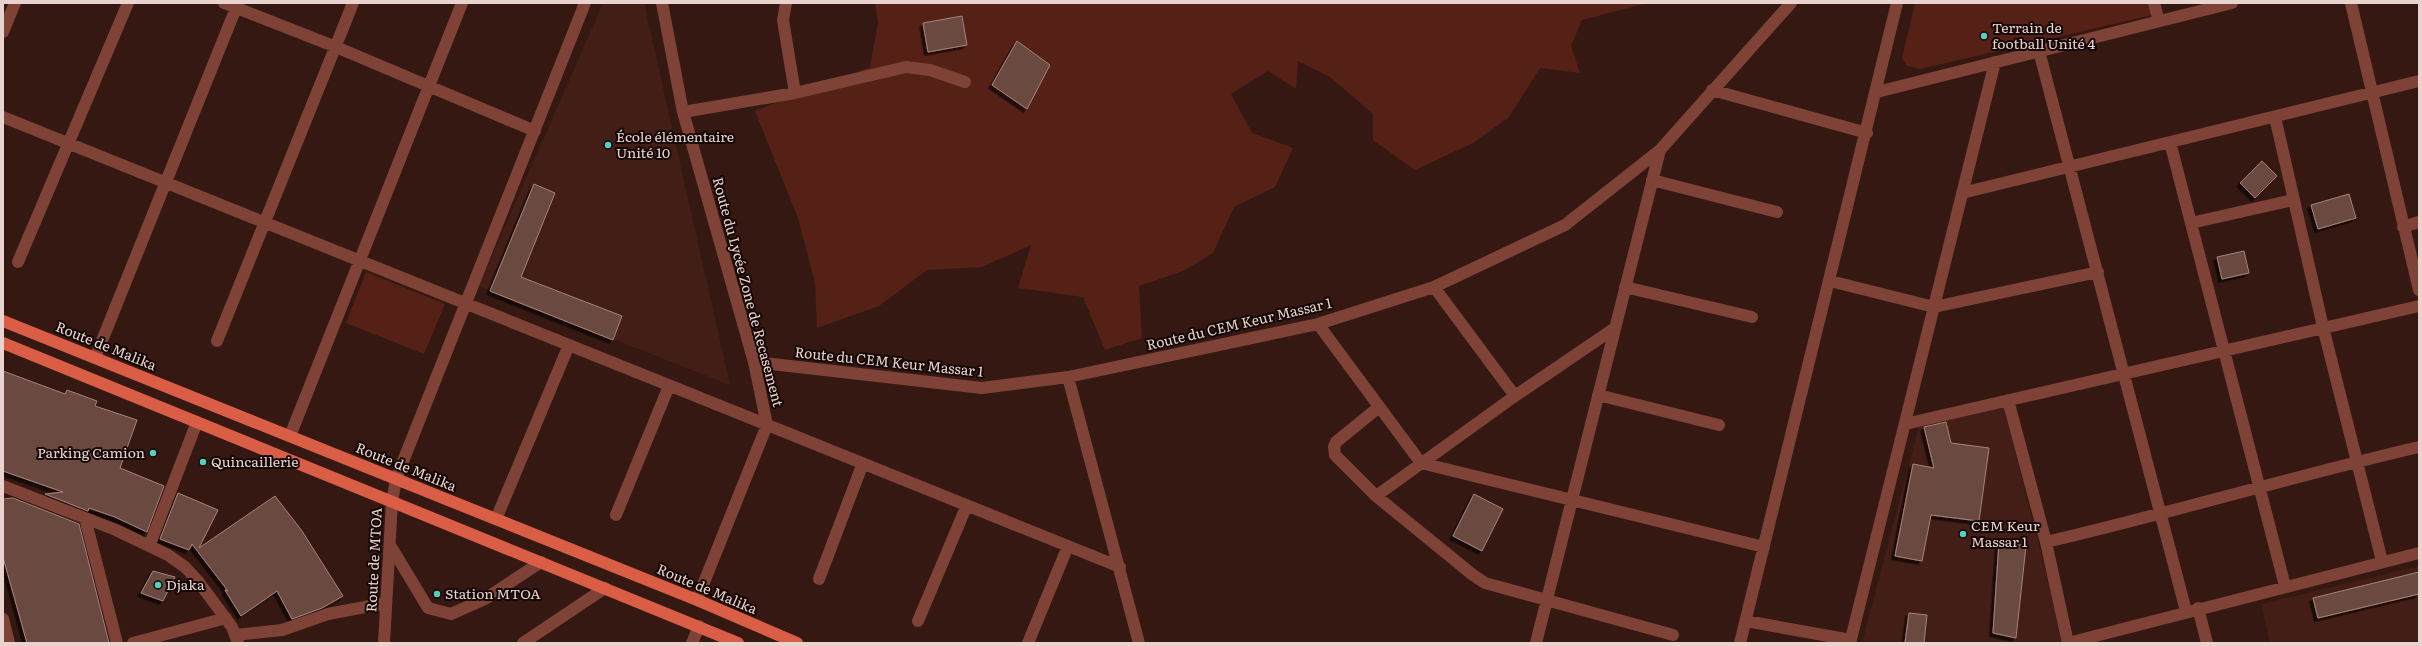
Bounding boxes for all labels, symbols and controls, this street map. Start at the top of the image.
place label: Terrain de football Unité 4 [1992,17,2096,53]
marker: Terrain de football Unité 4 [1979,31,1989,41]
place label: École élémentaire Unité 10 [616,126,734,162]
marker: École élémentaire Unité 10 [603,140,613,150]
street label: Route du Lycée Zone de Recasement [709,175,789,409]
street label: Route du CEM Keur Massar 1 [1144,292,1334,354]
street label: Route de Malika [53,316,160,375]
street label: Route du CEM Keur Massar 1 [794,341,985,381]
street label: Route de Malika [353,437,460,496]
place label: Parking Camion [37,442,145,462]
marker: Parking Camion [148,448,158,458]
place label: Quincaillerie [211,451,298,471]
marker: Quincaillerie [198,457,208,467]
street label: Route de MTOA [360,506,386,613]
place label: CEM Keur Massar 1 [1971,515,2040,551]
marker: CEM Keur Massar 1 [1958,529,1968,539]
street label: Route de Malika [654,558,761,618]
place label: Djaka [166,574,205,594]
marker: Djaka [153,580,163,590]
place label: Station MTOA [445,583,541,603]
marker: Station MTOA [432,589,442,599]

